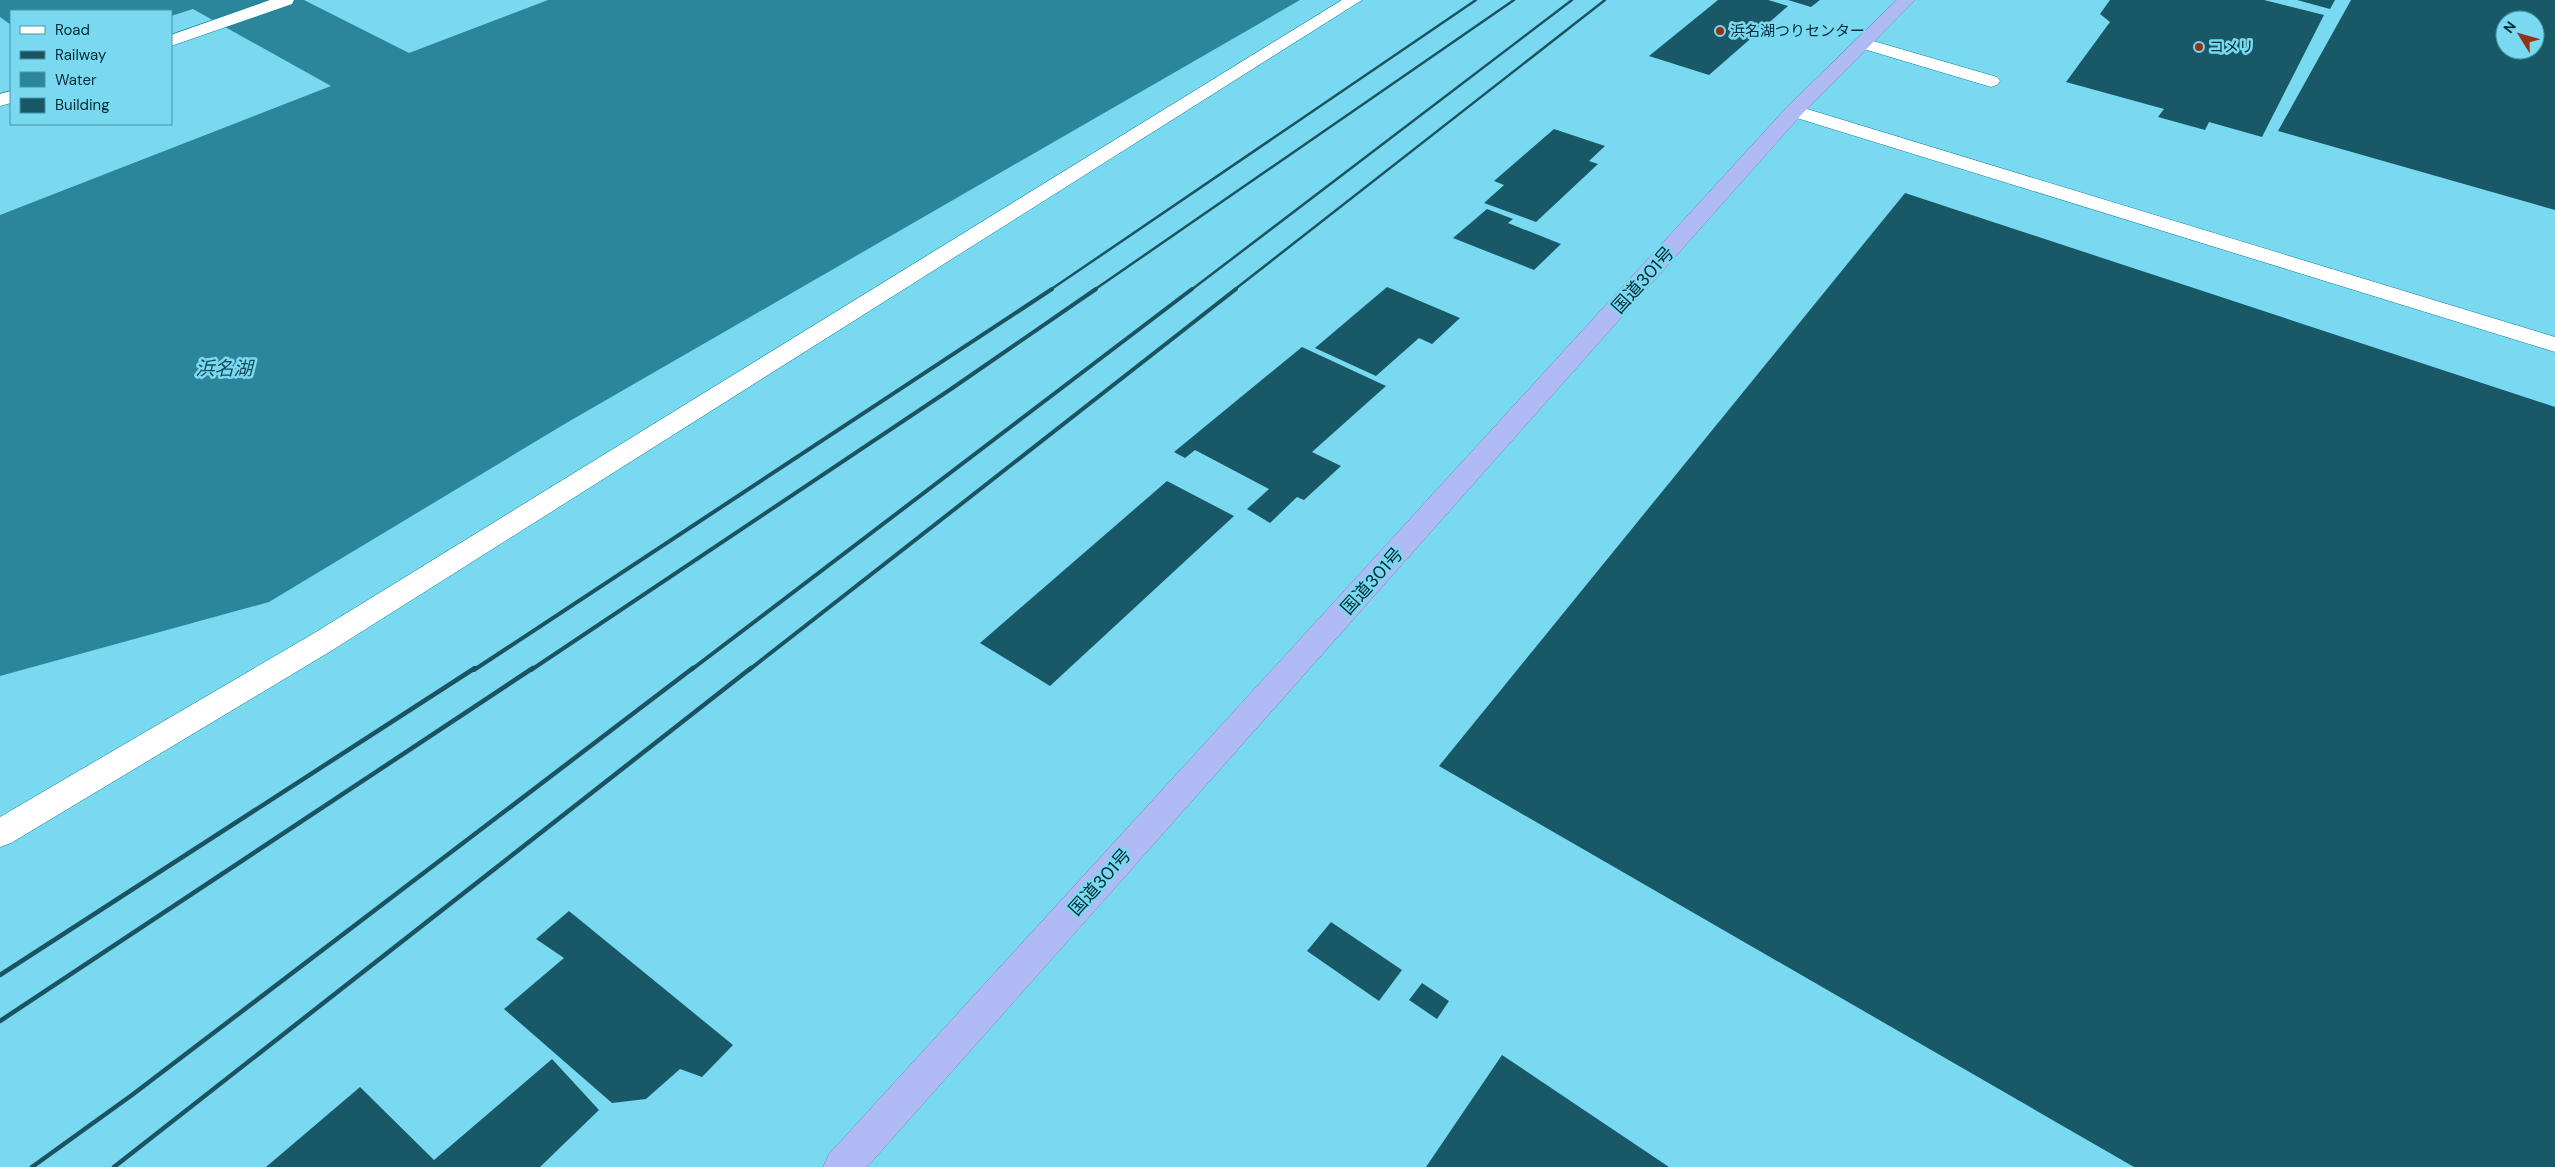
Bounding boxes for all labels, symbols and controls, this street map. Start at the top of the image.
legend [10,10,172,125]
north arrow [2495,10,2545,60]
text: N [2499,18,2520,37]
text: Road [55,20,90,40]
place label: 浜名湖つりセンター [1730,21,1865,41]
marker: 浜名湖つりセンター [1714,25,1726,37]
place label: コメリ [2209,37,2254,57]
marker: コメリ [2193,41,2205,53]
text: Railway [55,45,107,65]
text: Water [55,70,97,90]
text: Building [55,95,110,115]
street label: 国道301号 [1606,241,1680,319]
water label: 浜名湖 [195,356,255,381]
street label: 国道301号 [1335,542,1409,620]
street label: 国道301号 [1063,843,1137,921]

